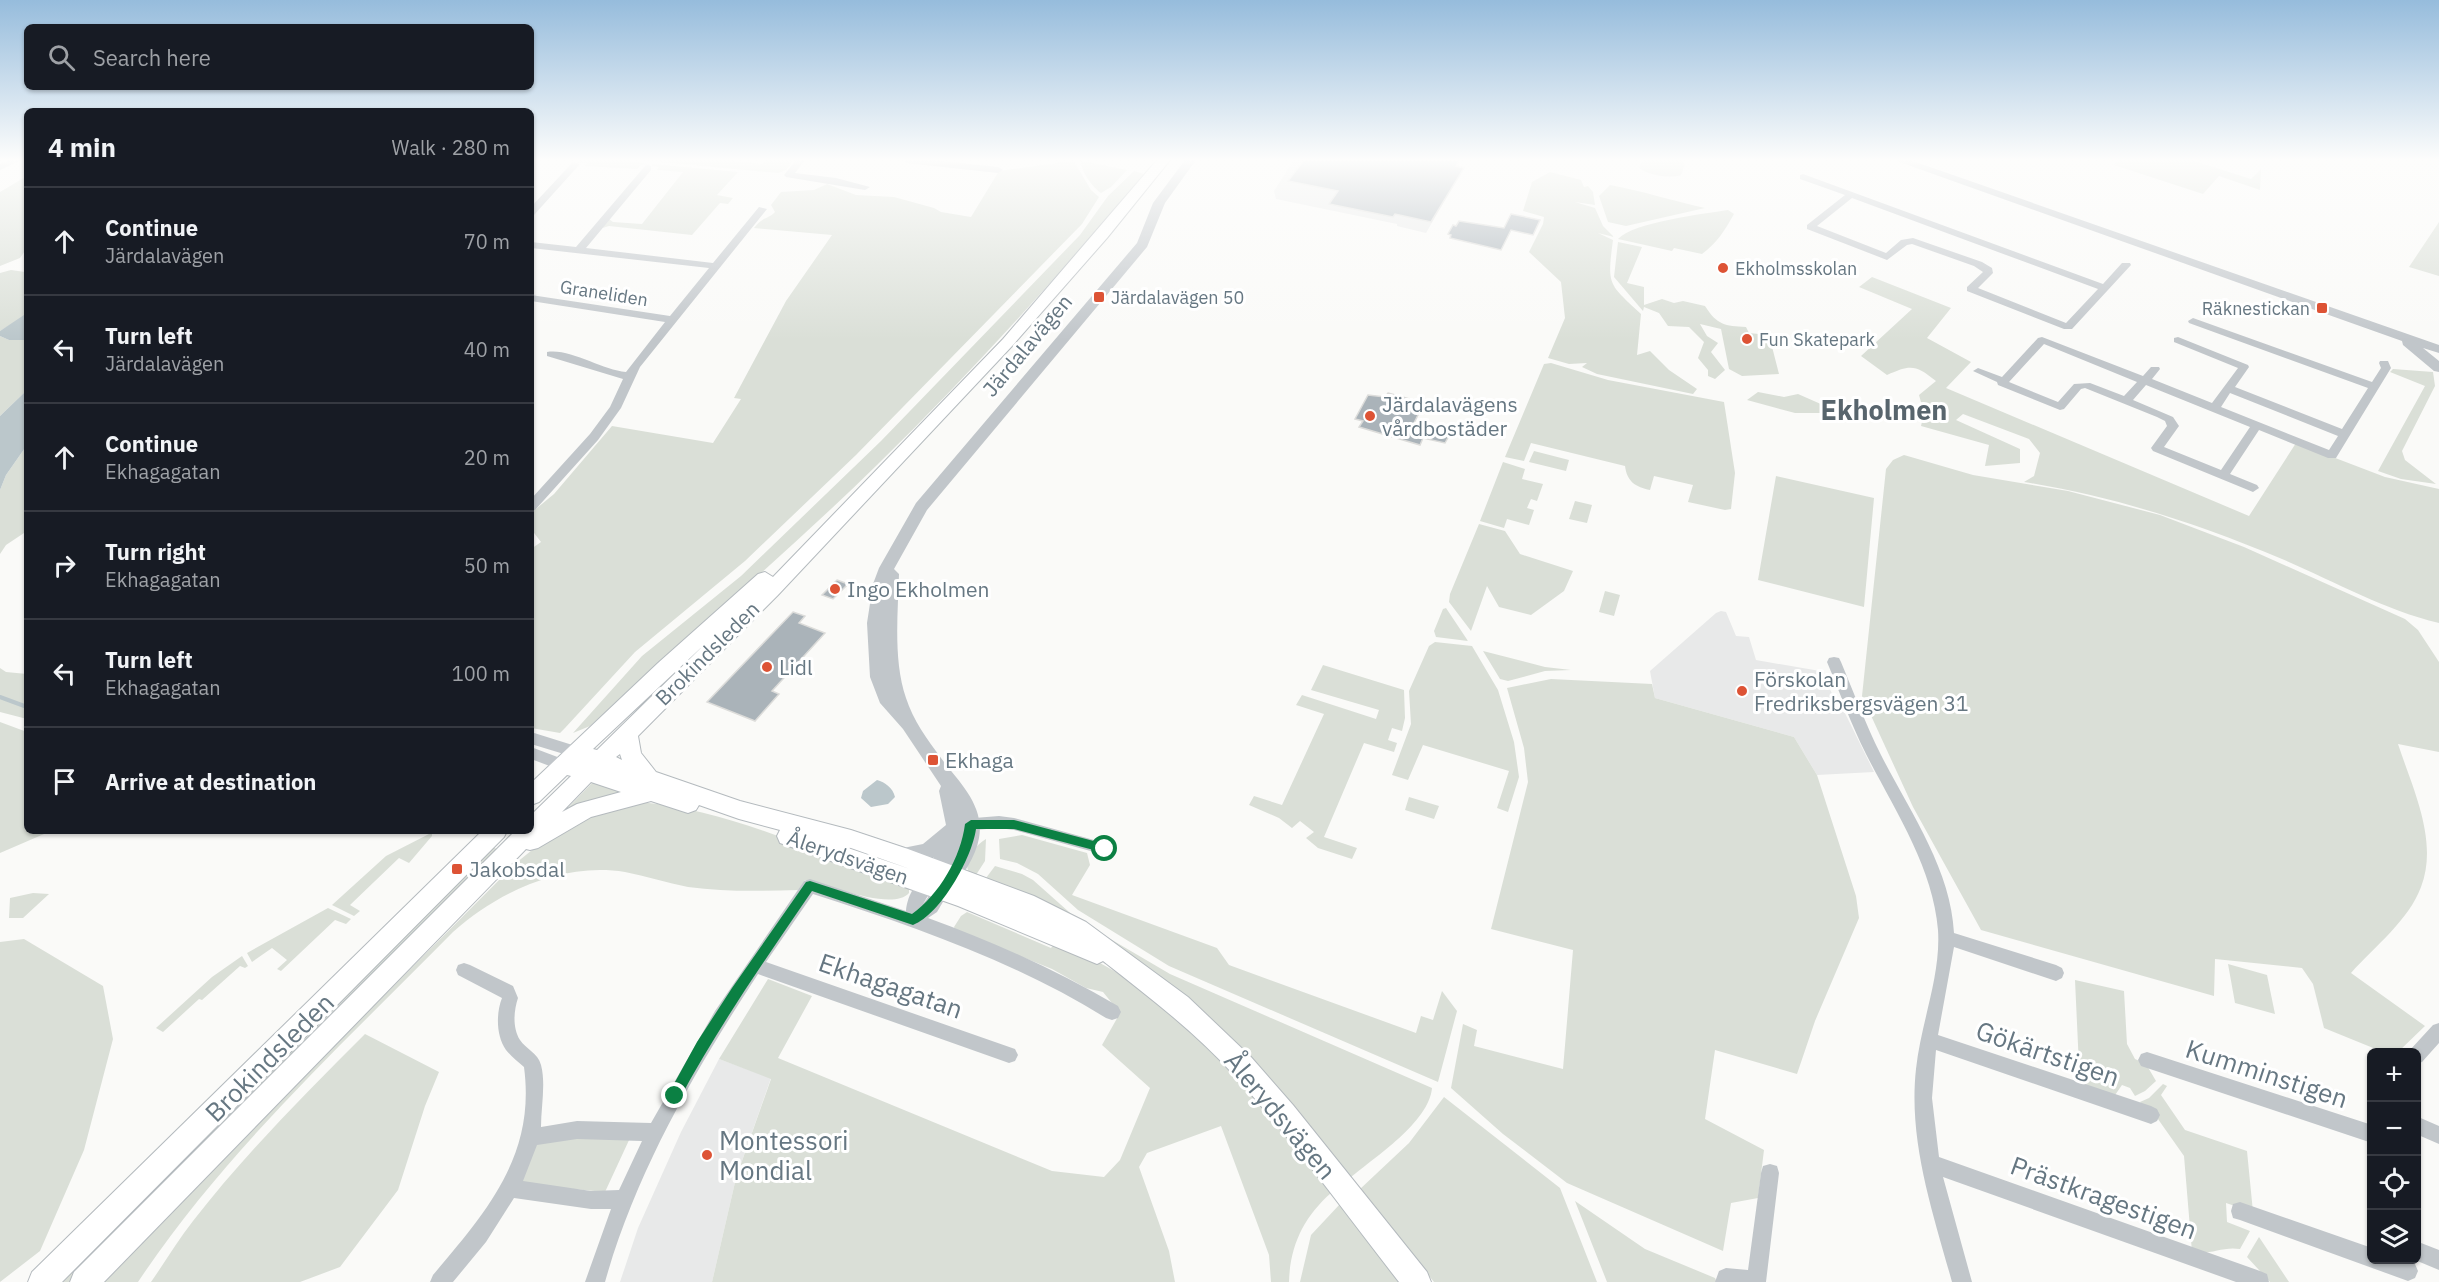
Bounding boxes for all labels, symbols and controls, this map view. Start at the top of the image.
search box [24,24,534,90]
icon: search [45,41,78,74]
text: Search here [93,43,211,72]
text: 4 min [48,130,116,164]
text: Walk · 280 m [392,134,510,161]
text: Continue [105,213,198,242]
icon: ahead [48,225,81,258]
text: 70 m [464,228,510,255]
text: Järdalavägen [105,242,224,269]
place label: Ekholmsskolan [1735,257,1857,280]
marker: Ekholmsskolan [1716,261,1730,275]
street label: Graneliden [558,275,650,311]
place label: Järdalavägen 50 [1111,286,1244,309]
street label: Järdalavägen [976,288,1078,402]
marker: Järdalavägen 50 [1092,290,1106,304]
place label: Räknestickan [2202,297,2310,320]
marker: Räknestickan [2315,301,2329,315]
text: Turn left [105,321,193,350]
place label: Fun Skatepark [1759,328,1876,351]
marker: Fun Skatepark [1740,332,1754,346]
icon: left [48,333,81,366]
text: 40 m [464,336,510,363]
text: Järdalavägen [105,350,224,377]
place label: Järdalavägens vårdbostäder [1382,390,1518,442]
district label: Ekholmen [1821,392,1947,427]
marker: Järdalavägens vårdbostäder [1363,409,1377,423]
text: Continue [105,429,198,458]
icon: ahead [48,441,81,474]
text: 20 m [464,444,510,471]
text: Ekhagagatan [105,458,221,485]
text: Turn right [105,537,206,566]
icon: right [48,549,81,582]
text: 50 m [464,552,510,579]
text: Ekhagagatan [105,566,221,593]
place label: Ingo Ekholmen [847,575,990,603]
marker: Ingo Ekholmen [828,582,842,596]
street label: Brokindsleden [649,595,765,711]
text: Turn left [105,645,193,674]
place label: Lidl [779,653,813,681]
icon: left [48,657,81,690]
text: 100 m [452,660,510,687]
marker: Lidl [760,660,774,674]
place label: Förskolan Fredriksbergsvägen 31 [1754,665,1969,717]
text: Ekhagagatan [105,674,221,701]
marker: Förskolan Fredriksbergsvägen 31 [1735,684,1749,698]
place label: Ekhaga [945,746,1014,774]
marker: Ekhaga [926,753,940,767]
icon: arrive [48,765,81,798]
text: Arrive at destination [105,767,316,796]
street label: Ålerydsvägen [783,823,913,891]
route start [1091,835,1117,861]
place label: Jakobsdal [469,855,565,883]
marker: Jakobsdal [450,862,464,876]
street label: Ekhagagatan [814,944,968,1026]
street label: Brokindsleden [197,985,341,1129]
street label: Gökärtstigen [1972,1013,2124,1093]
street label: Kumminstigen [2182,1031,2352,1115]
street label: Ålerydsvägen [1217,1044,1345,1186]
map controls [2367,1048,2421,1264]
button: + [2367,1048,2421,1102]
route end [661,1082,687,1108]
button: − [2367,1102,2421,1156]
place label: Montessori Mondial [719,1123,849,1187]
marker: Montessori Mondial [700,1148,714,1162]
street label: Prästkragestigen [2006,1148,2202,1246]
button: locate [2367,1156,2421,1210]
button: layers [2367,1210,2421,1264]

